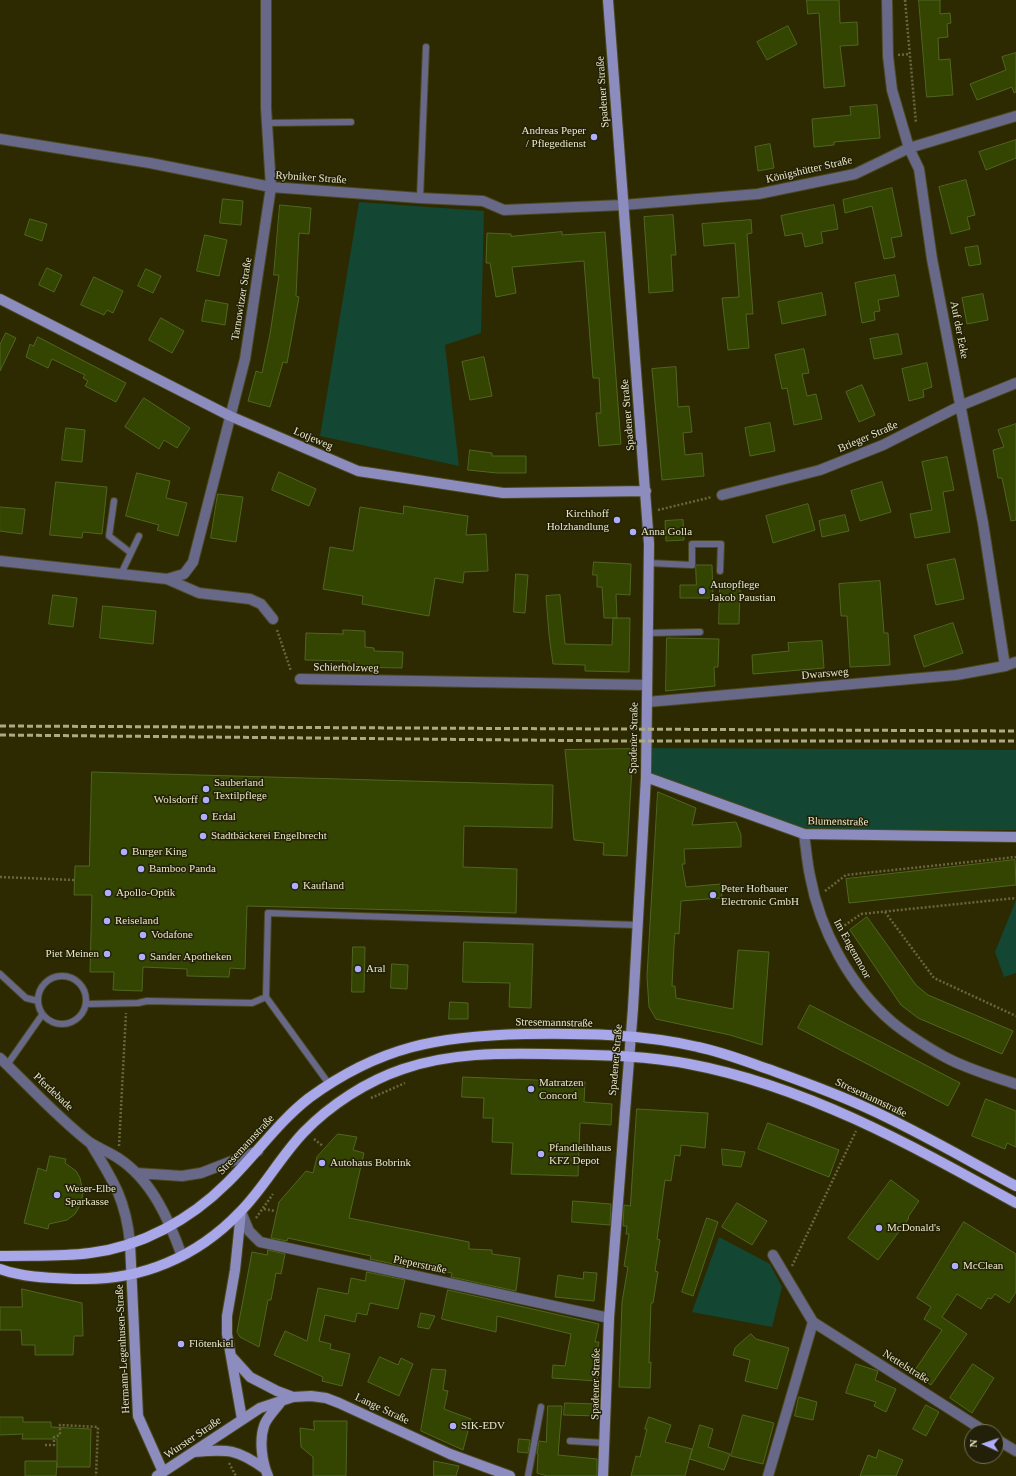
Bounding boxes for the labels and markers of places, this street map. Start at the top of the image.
place label: Andreas Peper / Pflegedienst [522,124,586,150]
marker: Andreas Peper / Pflegedienst [589,132,599,142]
place label: Kirchhoff Holzhandlung [547,507,609,533]
marker: Kirchhoff Holzhandlung [612,515,622,525]
place label: Anna Golla [641,525,692,539]
marker: Anna Golla [628,527,638,537]
place label: Autopflege Jakob Paustian [710,578,776,604]
marker: Autopflege Jakob Paustian [697,586,707,596]
place label: Sauberland Textilpflege [214,776,267,802]
marker: Sauberland Textilpflege [201,784,211,794]
place label: Wolsdorff [154,793,198,807]
marker: Wolsdorff [201,795,211,805]
place label: Erdal [212,810,236,824]
marker: Erdal [199,812,209,822]
place label: Stadtbäckerei Engelbrecht [211,829,327,843]
marker: Stadtbäckerei Engelbrecht [198,831,208,841]
place label: Burger King [132,845,187,859]
marker: Burger King [119,847,129,857]
place label: Bamboo Panda [149,862,216,876]
marker: Bamboo Panda [136,864,146,874]
place label: Kaufland [303,879,344,893]
marker: Kaufland [290,881,300,891]
place label: Peter Hofbauer Electronic GmbH [721,882,799,908]
place label: Apollo-Optik [116,886,175,900]
marker: Apollo-Optik [103,888,113,898]
marker: Peter Hofbauer Electronic GmbH [708,890,718,900]
place label: Reiseland [115,914,158,928]
marker: Reiseland [102,916,112,926]
place label: Vodafone [151,928,193,942]
marker: Vodafone [138,930,148,940]
place label: Piet Meinen [46,947,99,961]
marker: Piet Meinen [102,949,112,959]
place label: Sander Apotheken [150,950,232,964]
marker: Sander Apotheken [137,952,147,962]
place label: Aral [366,962,386,976]
marker: Aral [353,964,363,974]
place label: Matratzen Concord [539,1076,584,1102]
marker: Matratzen Concord [526,1084,536,1094]
place label: Pfandleihhaus KFZ Depot [549,1141,611,1167]
marker: Pfandleihhaus KFZ Depot [536,1149,546,1159]
place label: Autohaus Bobrink [330,1156,411,1170]
marker: Autohaus Bobrink [317,1158,327,1168]
place label: Weser-Elbe Sparkasse [65,1182,116,1208]
marker: Weser-Elbe Sparkasse [52,1190,62,1200]
place label: McDonald's [887,1221,940,1235]
marker: McDonald's [874,1223,884,1233]
place label: McClean [963,1259,1003,1273]
marker: McClean [950,1261,960,1271]
place label: Flötenkiel [189,1337,234,1351]
marker: Flötenkiel [176,1339,186,1349]
place label: SIK-EDV [461,1419,505,1433]
marker: SIK-EDV [448,1421,458,1431]

